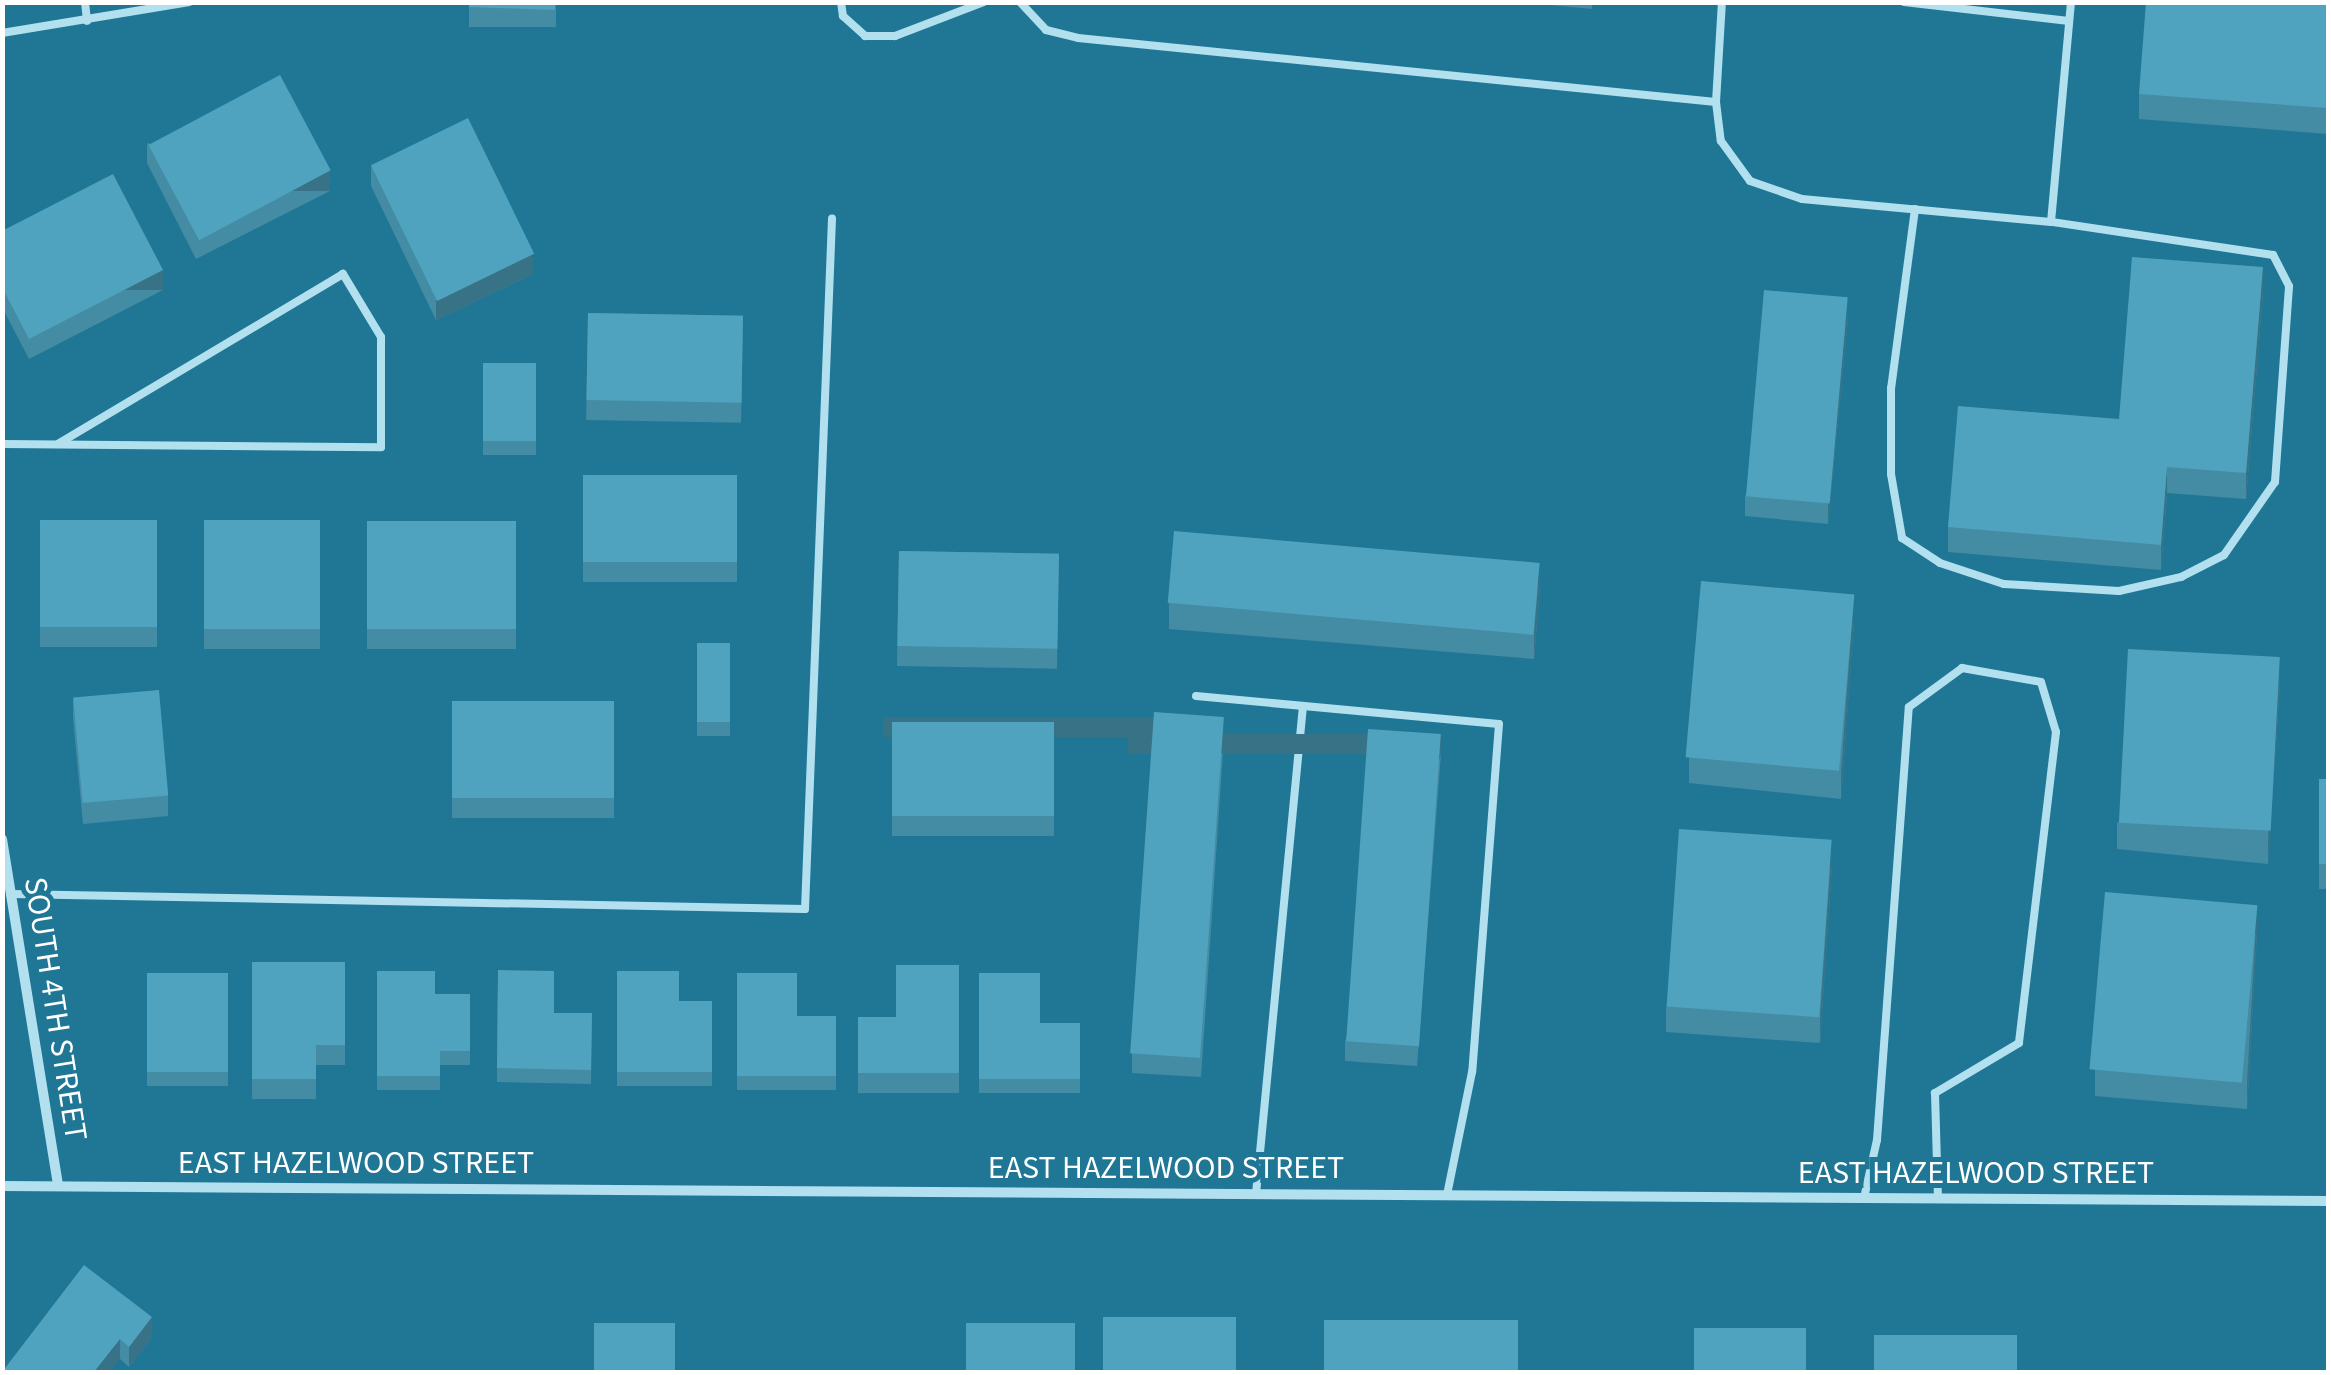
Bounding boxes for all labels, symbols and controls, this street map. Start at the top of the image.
street label: SOUTH 4TH STREET [15,874,95,1144]
street label: EAST HAZELWOOD STREET [178,1144,534,1182]
street label: EAST HAZELWOOD STREET [988,1149,1344,1187]
street label: EAST HAZELWOOD STREET [1798,1154,2154,1192]

